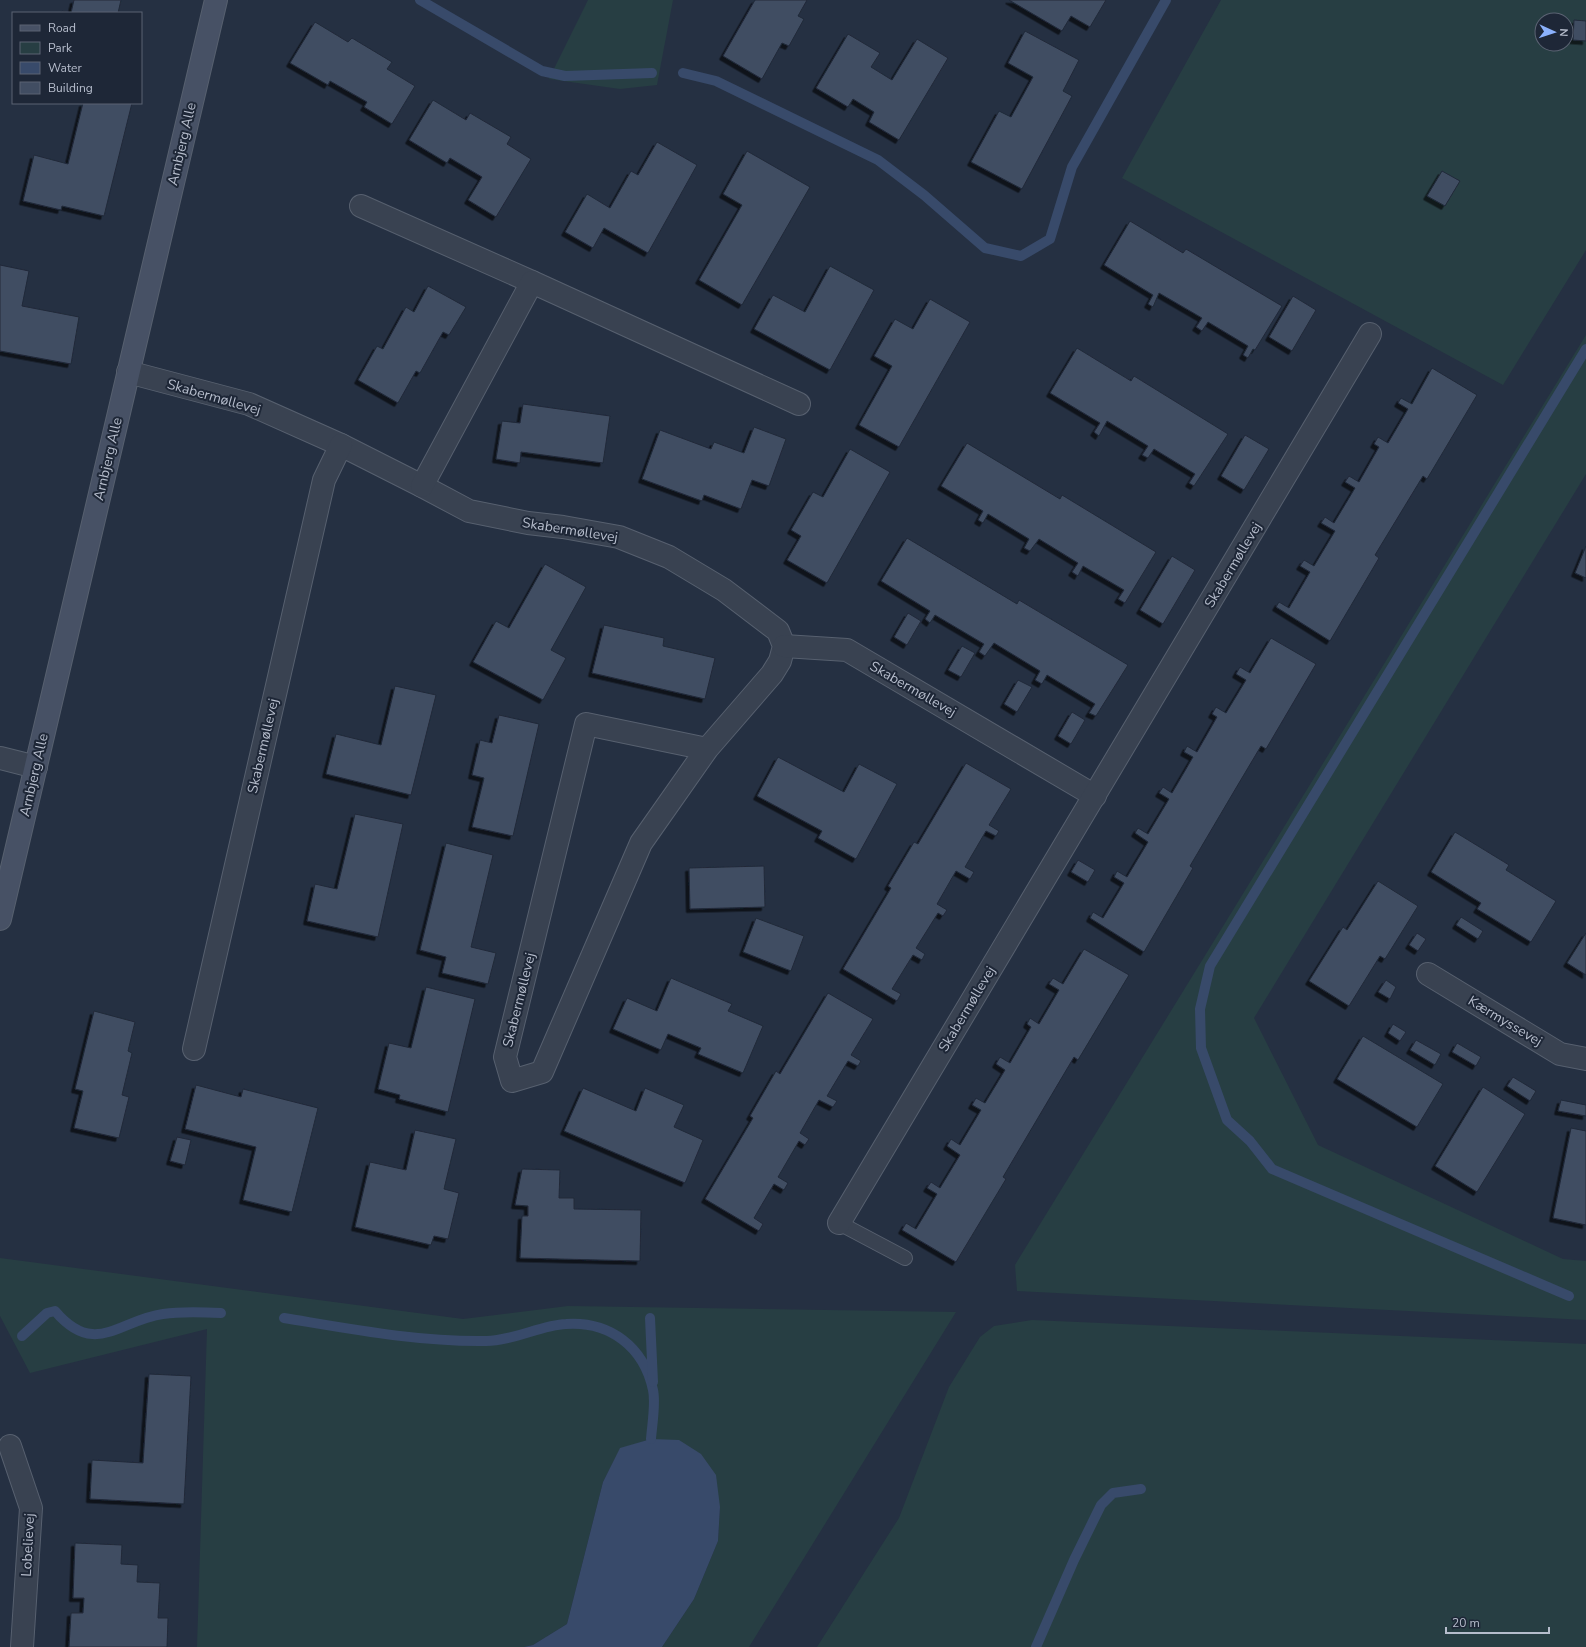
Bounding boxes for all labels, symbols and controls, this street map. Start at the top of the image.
legend [12,12,142,104]
north arrow [1534,12,1574,52]
text: Road [48,20,76,36]
text: N [1556,28,1571,37]
text: Park [48,40,73,56]
text: Water [48,60,82,76]
text: Building [48,80,93,96]
street label: Arnbjerg Alle [163,101,201,187]
street label: Skabermøllevej [165,375,263,419]
street label: Arnbjerg Alle [89,416,127,502]
street label: Skabermøllevej [521,513,619,547]
street label: Skabermøllevej [1200,519,1266,611]
street label: Skabermøllevej [866,657,960,721]
street label: Skabermøllevej [243,697,283,795]
street label: Arnbjerg Alle [15,732,53,818]
street label: Skabermøllevej [498,951,540,1049]
street label: Skabermøllevej [934,963,1000,1055]
street label: Kærmyssevej [1464,991,1546,1051]
street label: Lobelievej [17,1513,39,1577]
scale bar [1446,1609,1549,1635]
text: 20 m [1452,1615,1480,1631]

